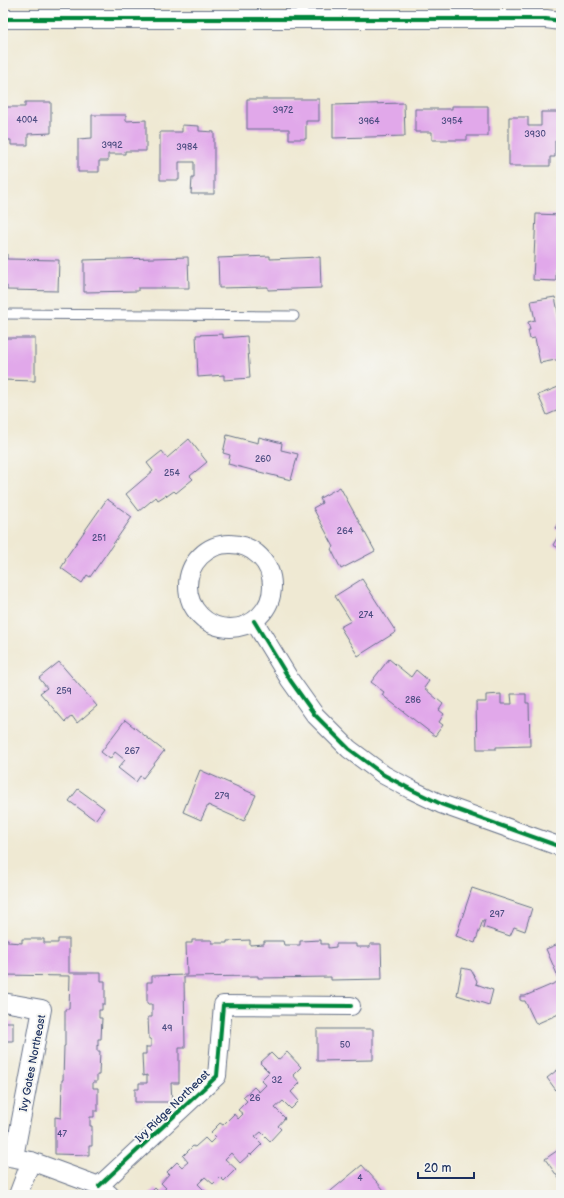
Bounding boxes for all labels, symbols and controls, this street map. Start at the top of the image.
house number: 3972 [273,105,294,116]
house number: 4004 [16,115,38,126]
house number: 3964 [358,116,380,127]
house number: 3954 [441,116,463,127]
house number: 3930 [524,129,546,140]
house number: 3992 [101,140,123,151]
house number: 3984 [176,142,198,153]
house number: 260 [255,454,271,465]
house number: 254 [164,468,180,479]
house number: 264 [337,526,354,537]
house number: 251 [92,533,106,544]
house number: 274 [358,610,374,621]
house number: 259 [56,686,72,697]
house number: 286 [405,695,422,706]
house number: 267 [124,746,140,757]
house number: 279 [215,791,229,802]
house number: 297 [490,909,505,920]
street label: Ivy Gates Northeast [17,1013,48,1113]
house number: 49 [162,1023,172,1034]
house number: 50 [340,1040,350,1051]
street label: Ivy Ridge Northeast [132,1067,213,1145]
house number: 32 [272,1075,283,1086]
house number: 26 [250,1093,261,1104]
house number: 47 [57,1129,68,1140]
scale bar [418,1154,474,1180]
text: 20 m [424,1161,451,1176]
house number: 4 [357,1173,363,1184]

